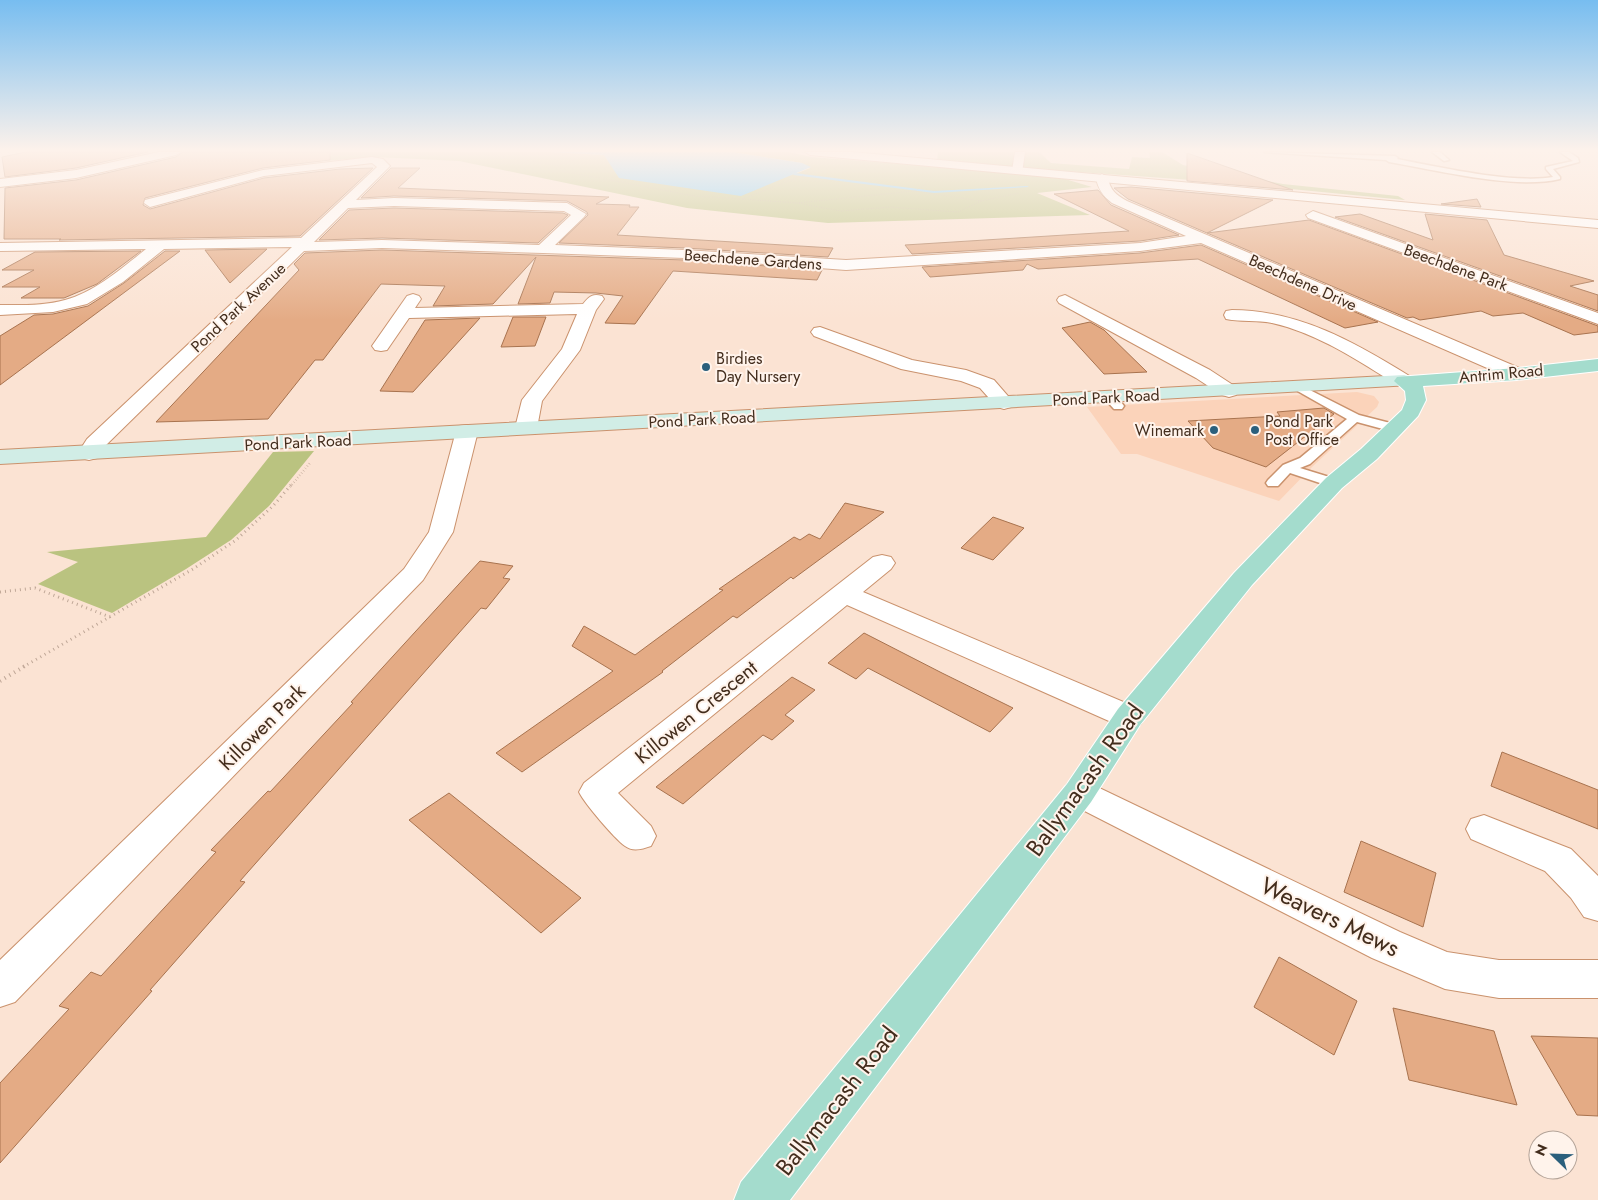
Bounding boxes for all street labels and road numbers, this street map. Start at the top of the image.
street label: Beechdene Park [1401,238,1512,297]
street label: Beechdene Gardens [683,243,823,276]
street label: Beechdene Drive [1245,248,1360,317]
street label: Pond Park Avenue [186,257,291,358]
street label: Antrim Road [1458,358,1544,389]
street label: Pond Park Road [1052,383,1160,412]
street label: Pond Park Road [648,405,756,434]
street label: Pond Park Road [244,428,352,457]
street label: Killowen Crescent [629,654,764,771]
street label: Killowen Park [212,677,312,777]
street label: Ballymacash Road [1017,696,1152,863]
street label: Weavers Mews [1255,868,1406,965]
street label: Ballymacash Road [767,1019,906,1183]

